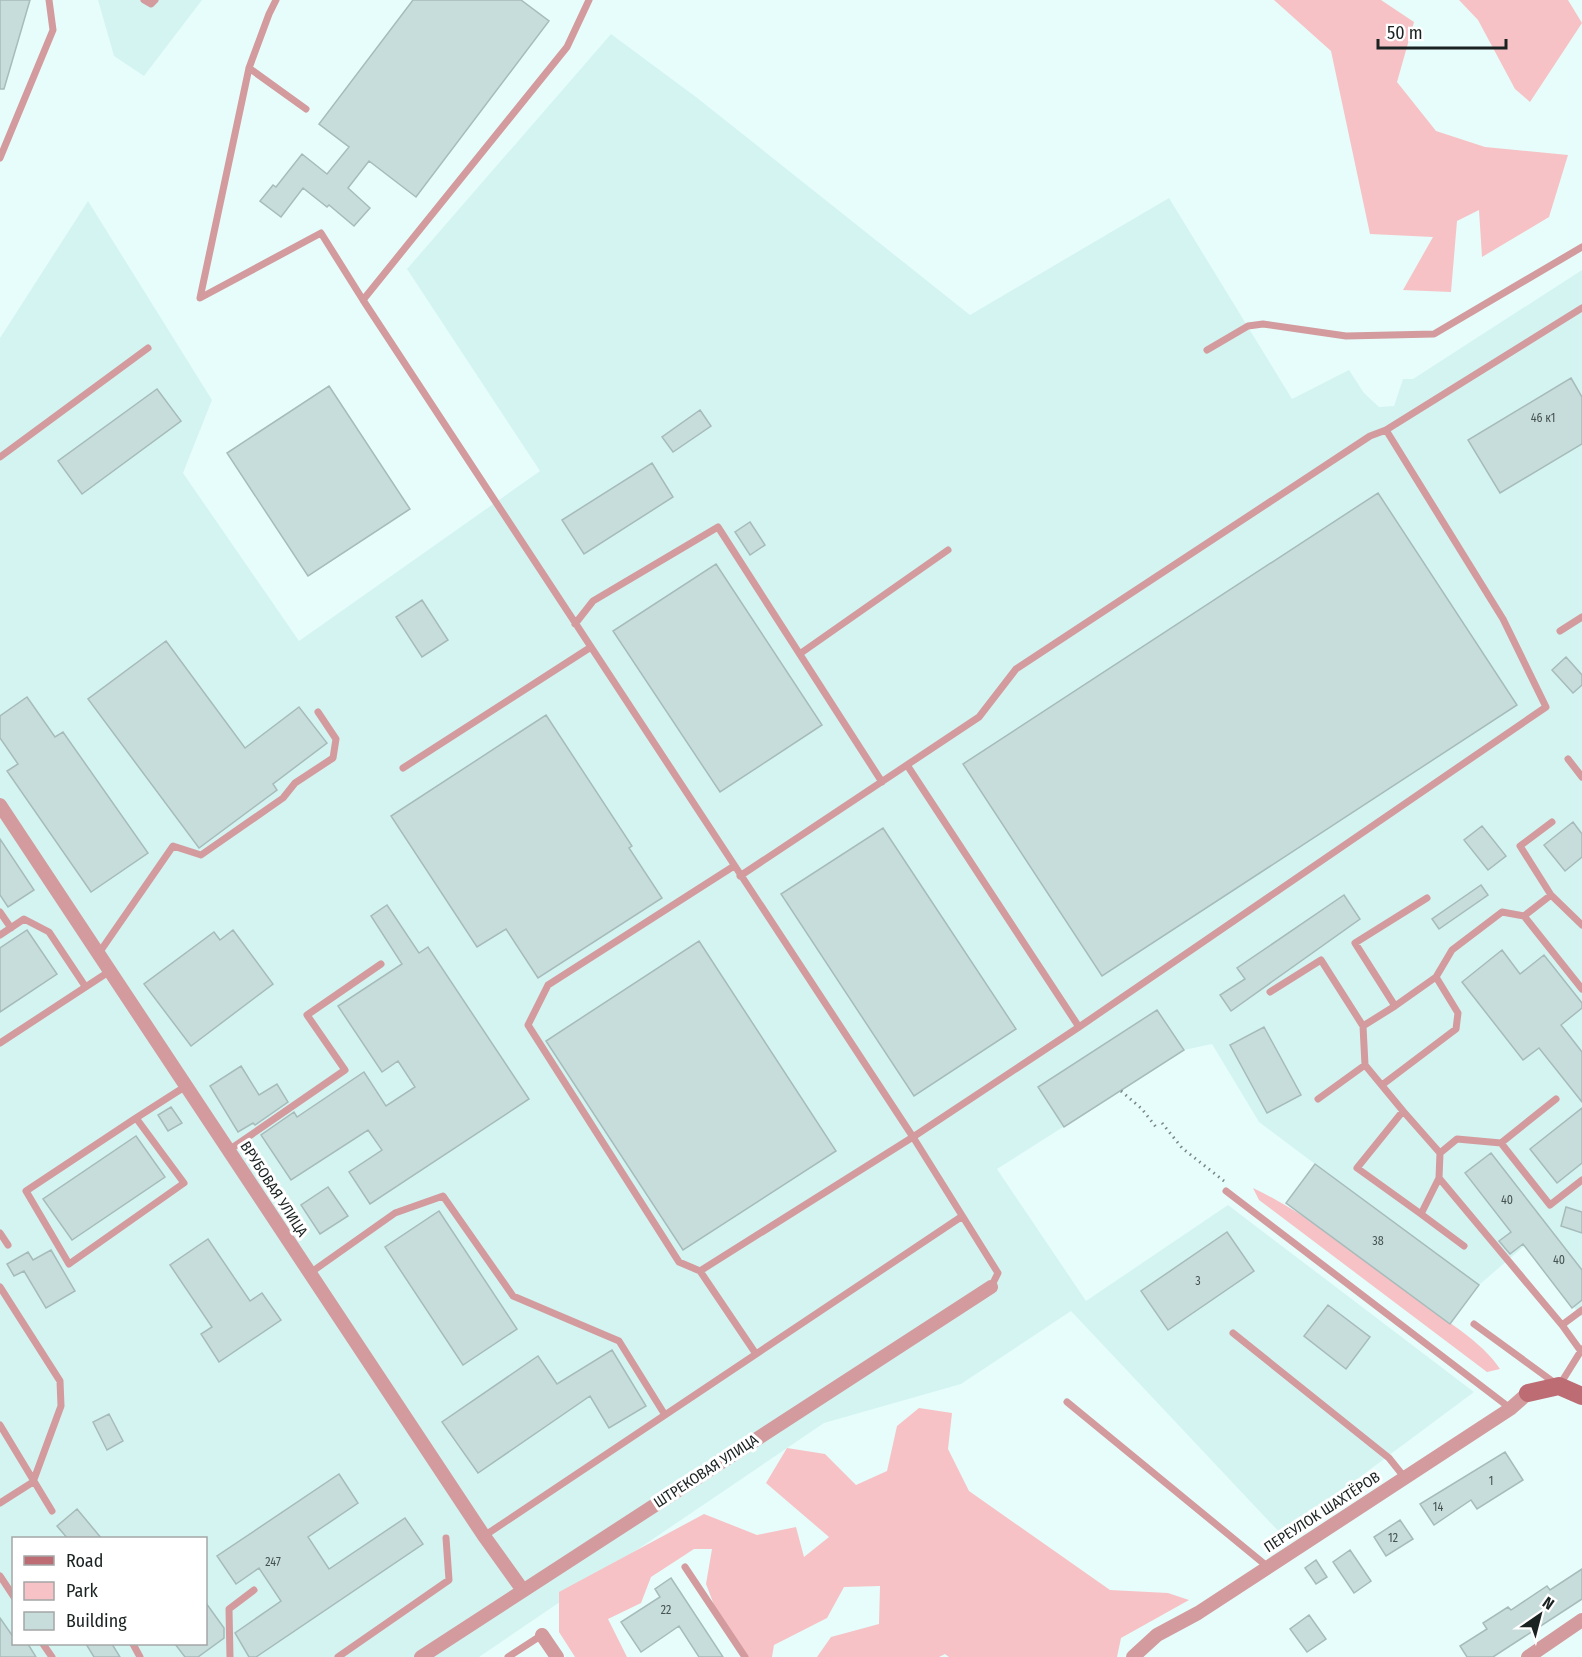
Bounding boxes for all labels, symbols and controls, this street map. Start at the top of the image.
scale bar [1378,12,1506,50]
text: 50 m [1387,22,1423,44]
house number: 46 к1 [1531,411,1555,425]
street label: ВРУБОВАЯ УЛИЦА [237,1138,312,1240]
house number: 40 [1501,1193,1513,1207]
house number: 38 [1372,1234,1384,1248]
house number: 40 [1553,1253,1565,1267]
house number: 3 [1195,1274,1201,1288]
street label: ШТРЕКОВАЯ УЛИЦА [650,1430,762,1512]
street label: ПЕРЕУЛОК ШАХТЁРОВ [1261,1468,1383,1556]
house number: 1 [1489,1474,1493,1488]
house number: 14 [1433,1500,1443,1514]
house number: 12 [1388,1531,1398,1545]
legend [12,1537,207,1645]
text: Road [66,1550,103,1572]
house number: 247 [265,1555,281,1569]
text: Park [66,1580,99,1602]
north arrow [1510,1585,1570,1645]
text: N [1539,1593,1558,1614]
house number: 22 [661,1603,671,1617]
text: Building [66,1610,127,1632]

